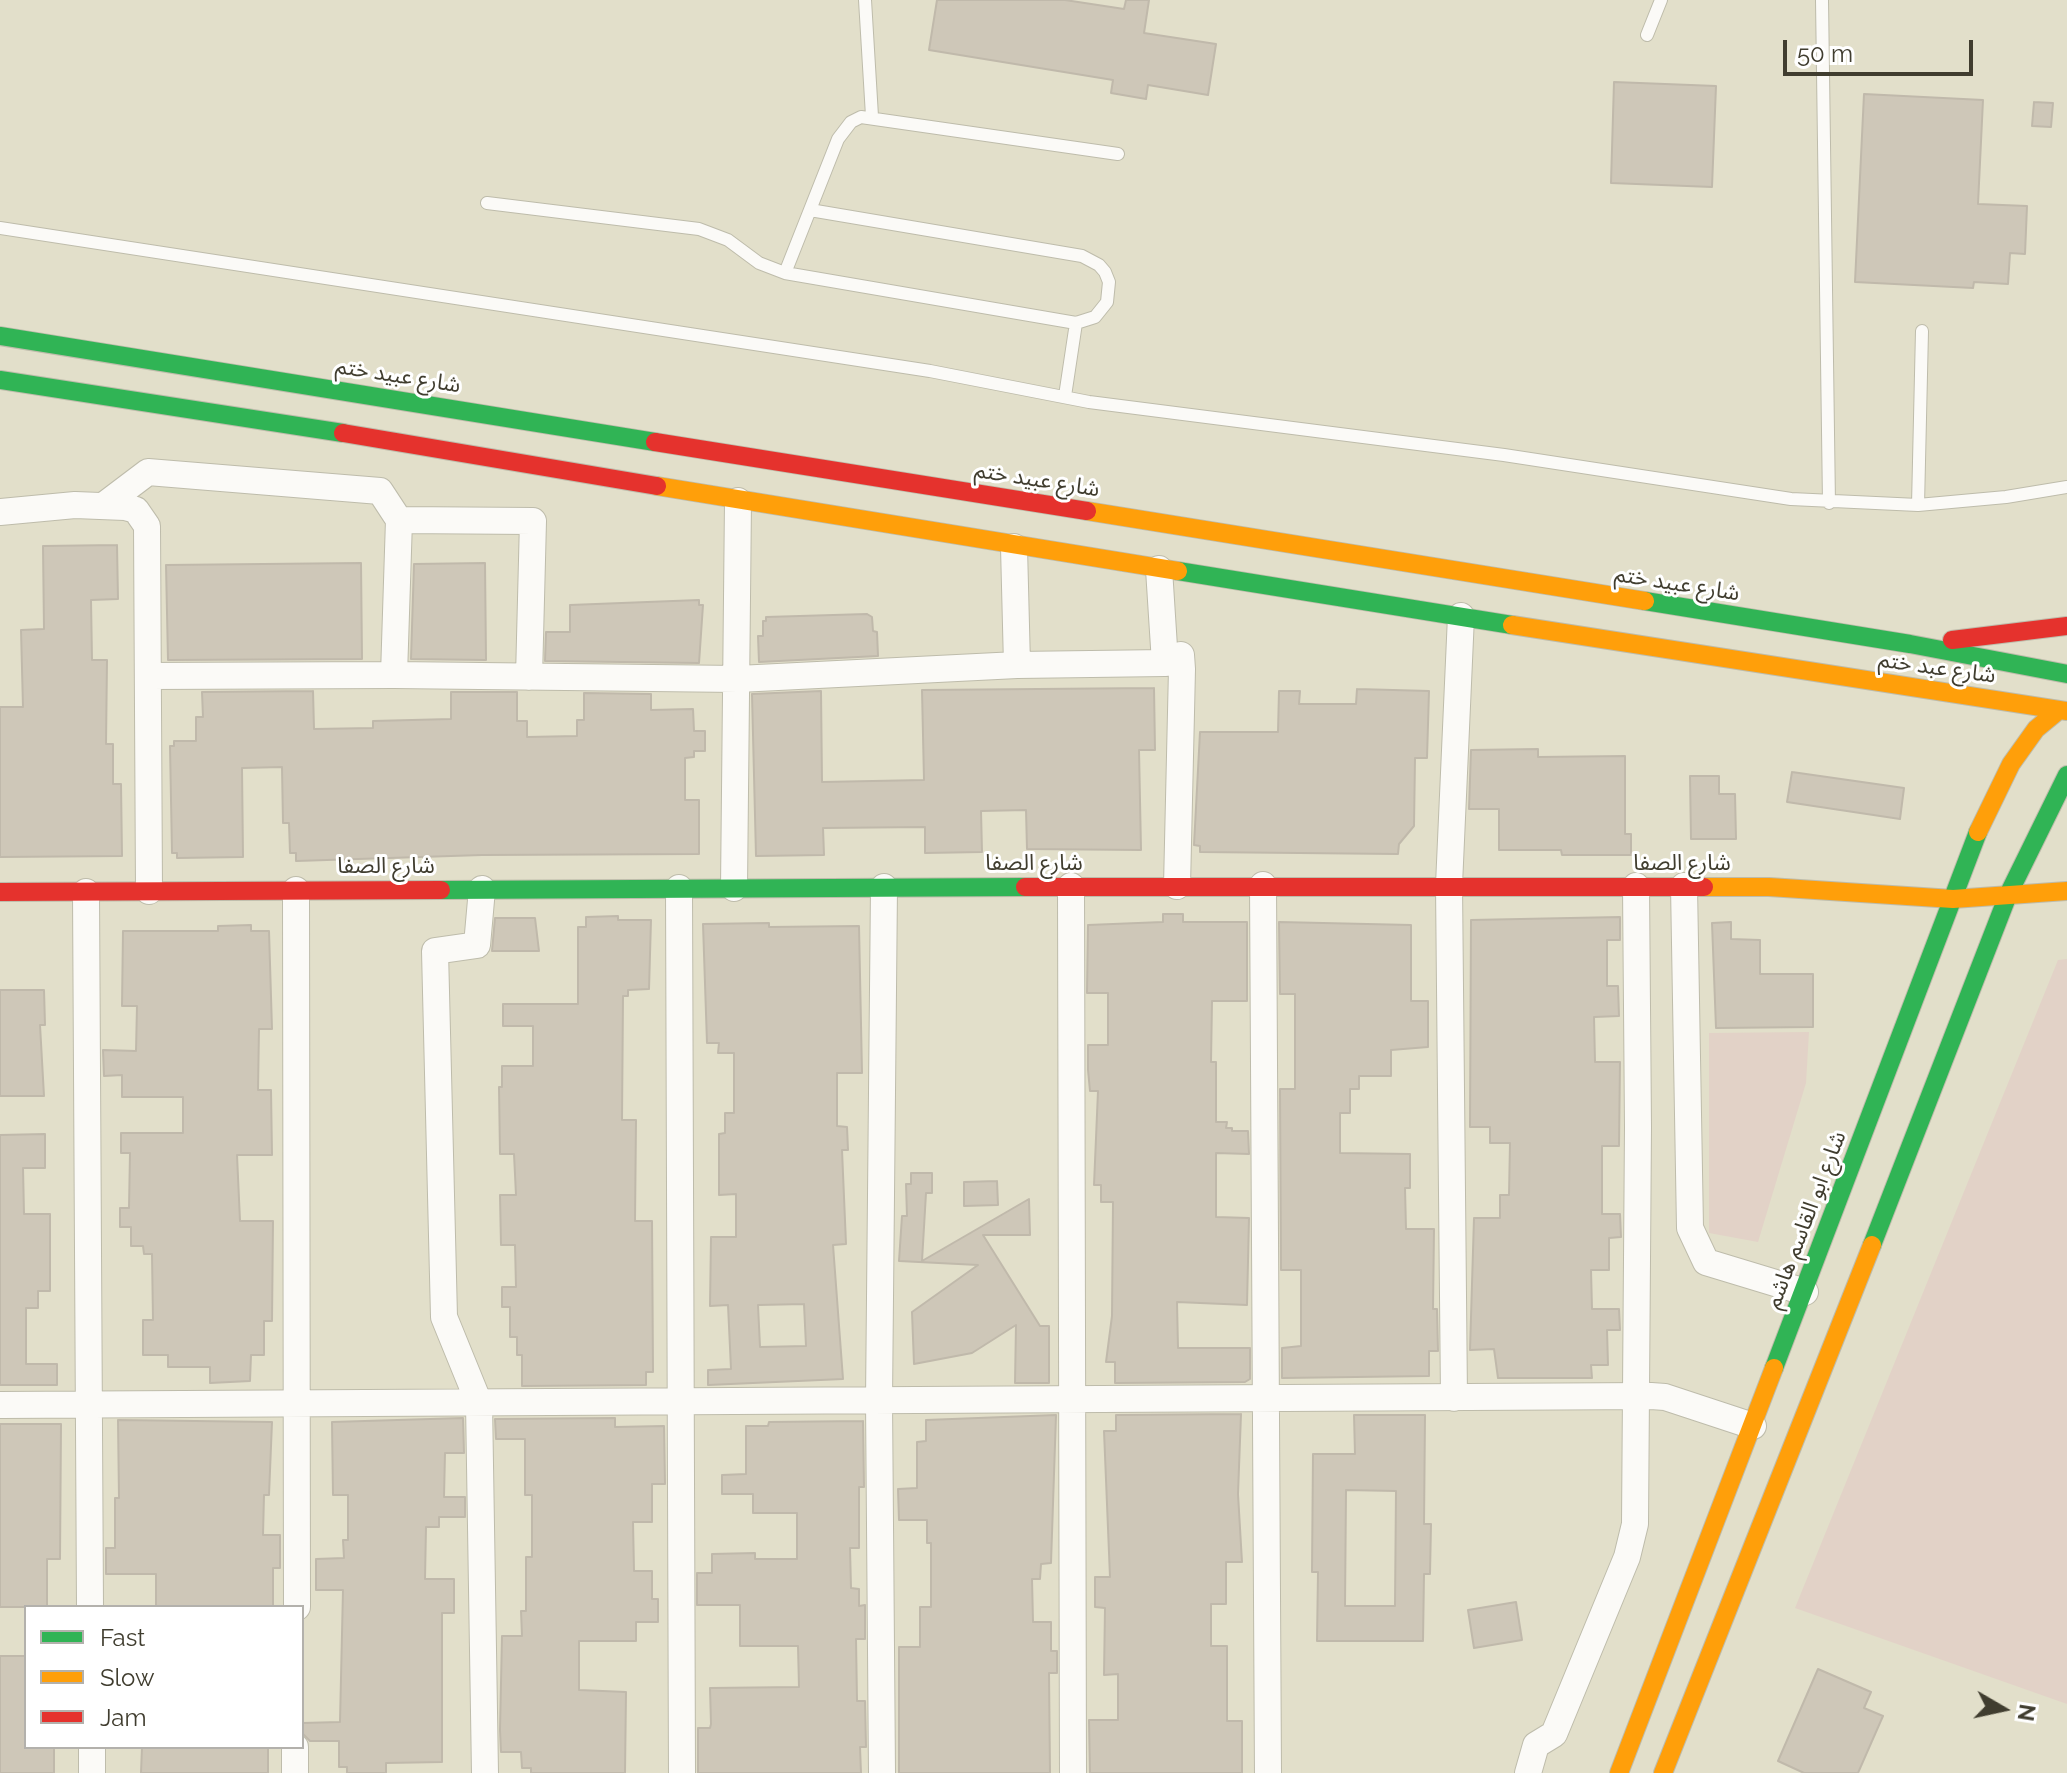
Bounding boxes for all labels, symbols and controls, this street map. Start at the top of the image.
scale bar [1787,24,1977,74]
text: 50 m [1797,39,1853,68]
street label: شارع عبيد ختم [334,353,462,399]
street label: شارع عبيد ختم [973,457,1101,503]
street label: شارع عبيد ختم [1613,561,1741,607]
street label: شارع عبد ختم [1877,647,1997,689]
street label: شارع الصفا [985,850,1083,876]
street label: شارع الصفا [1633,850,1731,876]
street label: شارع الصفا [337,853,435,879]
street label: شارع ابو القاسم هاشم [1760,1128,1852,1312]
legend [24,1605,304,1749]
text: Fast [100,1623,145,1652]
text: Slow [100,1663,154,1692]
north arrow [1963,1669,2043,1749]
text: N [2013,1702,2041,1723]
text: Jam [100,1703,146,1732]

